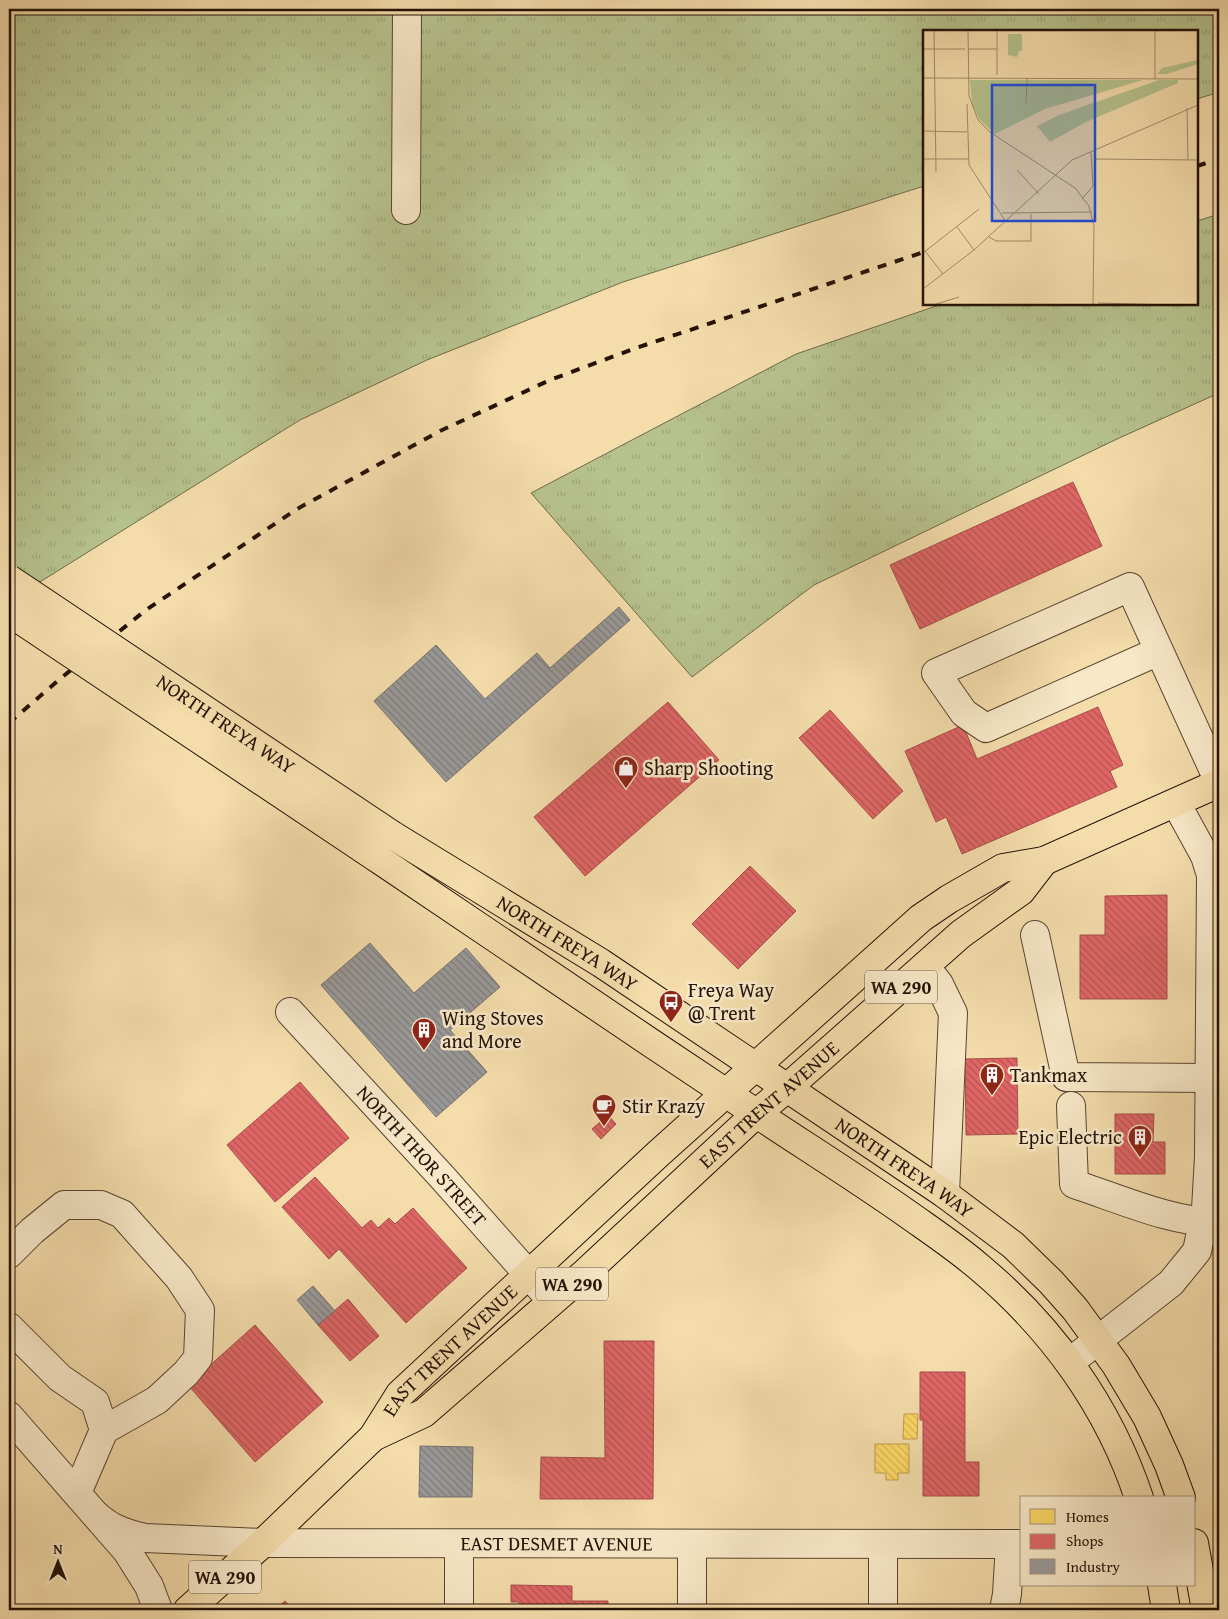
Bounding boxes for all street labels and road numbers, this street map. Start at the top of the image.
street label: NORTH FREYA WAY [151,667,301,781]
street label: NORTH FREYA WAY [491,888,644,998]
road number: WA 290 [865,970,937,1004]
street label: EAST TRENT AVENUE [692,1034,845,1175]
street label: NORTH THOR STREET [350,1078,494,1232]
street label: NORTH FREYA WAY [830,1110,980,1225]
road number: WA 290 [536,1268,608,1300]
street label: EAST TRENT AVENUE [375,1277,523,1422]
street label: EAST DESMET AVENUE [460,1528,653,1558]
road number: WA 290 [189,1560,261,1594]

